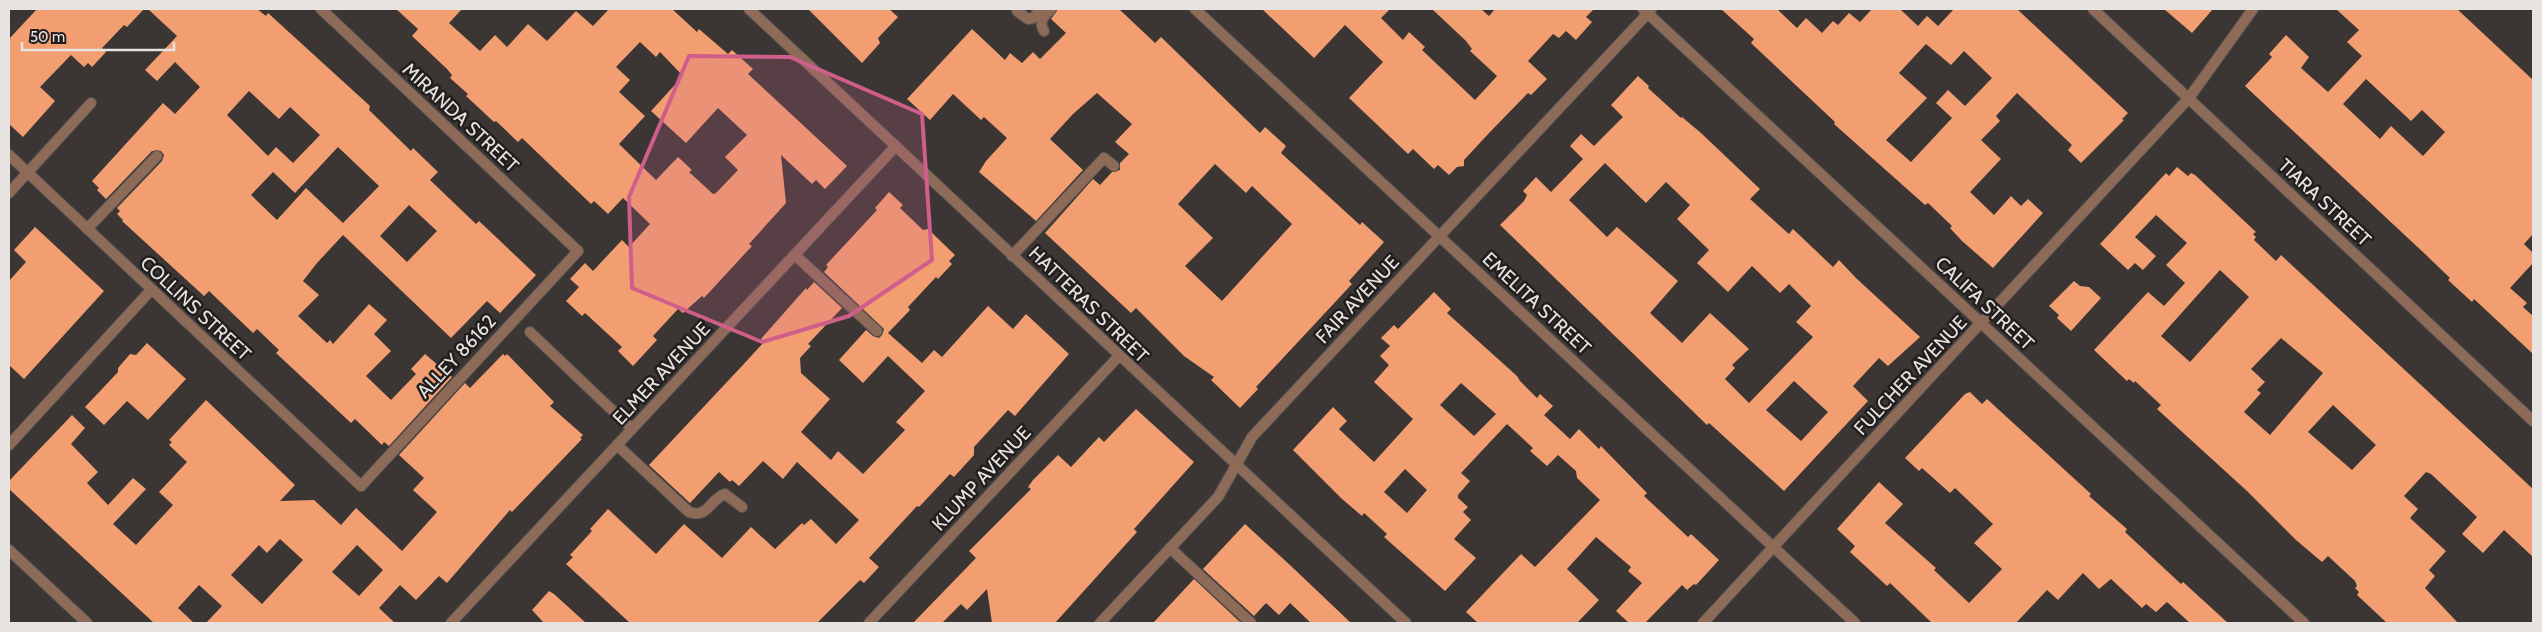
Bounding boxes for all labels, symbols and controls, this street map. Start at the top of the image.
scale bar [22,20,175,52]
text: 50 m [30,28,65,46]
street label: MIRANDA STREET [398,58,523,177]
street label: TIARA STREET [2274,154,2376,251]
street label: HATTERAS STREET [1024,241,1153,367]
street label: EMELITA STREET [1478,247,1596,359]
street label: COLLINS STREET [136,251,256,365]
street label: FAIR AVENUE [1311,251,1404,348]
street label: CALIFA STREET [1931,252,2039,355]
street label: ALLEY 86162 [412,310,501,403]
street label: FULCHER AVENUE [1849,311,1972,440]
street label: ELMER AVENUE [608,317,715,430]
street label: KLUMP AVENUE [927,421,1036,535]

